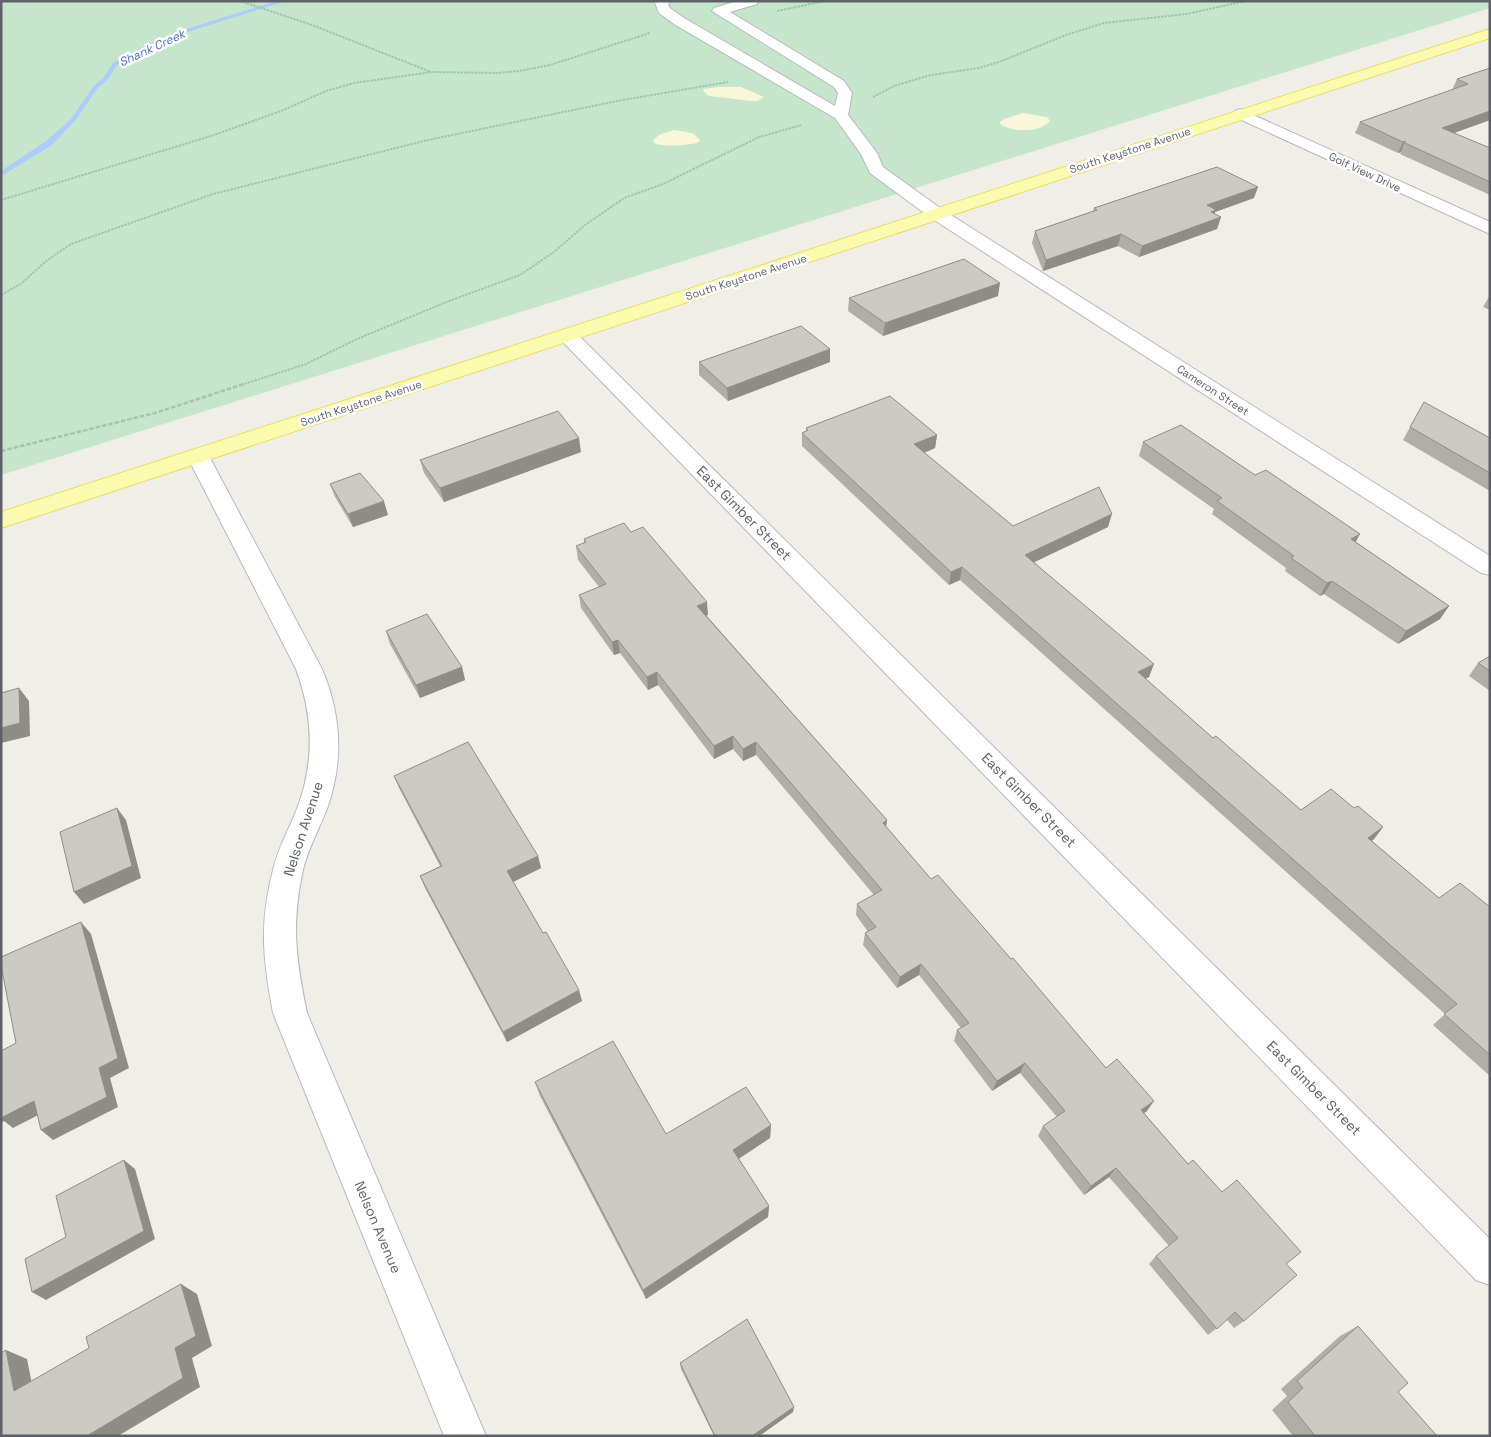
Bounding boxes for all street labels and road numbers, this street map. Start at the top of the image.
street label: South Keystone Avenue [1068,124,1192,176]
street label: Golf View Drive [1327,149,1403,195]
street label: South Keystone Avenue [684,251,808,303]
street label: Cameron Street [1174,361,1252,419]
street label: South Keystone Avenue [299,377,423,429]
street label: East Gimber Street [693,462,795,564]
street label: East Gimber Street [978,749,1080,851]
street label: Nelson Avenue [279,779,327,879]
street label: East Gimber Street [1263,1037,1365,1139]
street label: Nelson Avenue [350,1178,406,1276]

